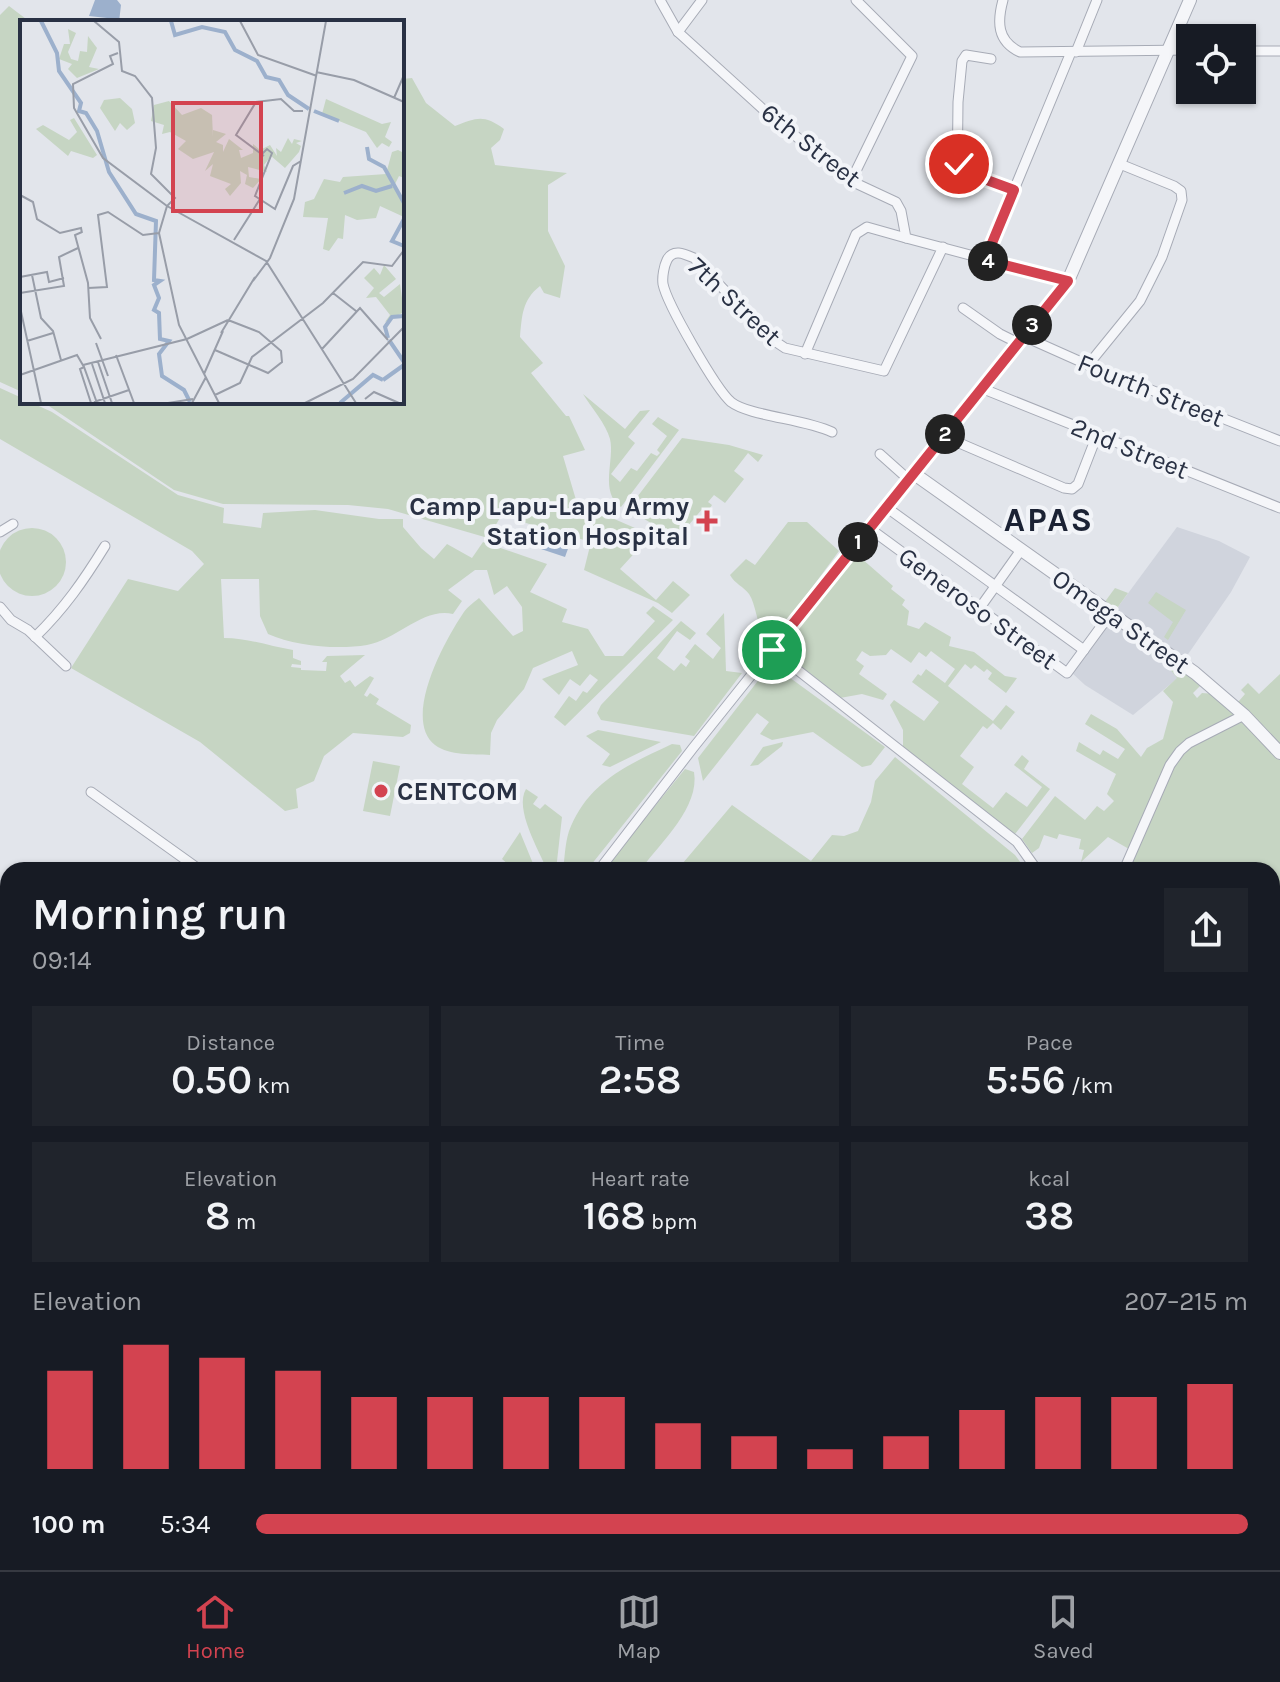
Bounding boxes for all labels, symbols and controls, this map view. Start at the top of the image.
inset map [20,20,404,404]
map controls [1176,24,1256,104]
button: locate [1176,24,1256,104]
street label: 6th Street [755,97,867,194]
pin [925,130,993,198]
icon: check [937,142,981,186]
pin: 4 [968,241,1008,281]
text: 4 [981,248,995,274]
street label: 7th Street [682,251,788,352]
pin: 3 [1012,305,1052,345]
text: 3 [1025,312,1039,338]
street label: Fourth Street [1073,347,1229,434]
street label: 2nd Street [1067,411,1193,486]
pin: 2 [925,414,965,454]
text: 2 [938,421,952,447]
place label: Camp Lapu-Lapu Army Station Hospital [409,491,689,552]
district label: APAS [1004,500,1094,540]
marker: Camp Lapu-Lapu Army Station Hospital [696,510,718,532]
pin: 1 [838,522,878,562]
text: 1 [854,529,862,555]
street label: Generoso Street [892,541,1063,676]
street label: Omega Street [1046,563,1196,680]
pin [738,616,806,684]
icon: arrive [750,628,794,672]
place label: CENTCOM [397,776,518,807]
marker: CENTCOM [372,782,390,800]
button: share [1164,888,1248,972]
text: Morning run [32,889,288,940]
text: 09:14 [32,945,92,976]
text: Distance [186,1030,275,1056]
text: Time [615,1030,665,1056]
text: Pace [1026,1030,1073,1056]
text: 0.50 [171,1056,252,1103]
text: 2:58 [599,1056,681,1103]
text: 5:56 [985,1056,1066,1103]
text: km [252,1073,290,1099]
text: /km [1066,1073,1113,1099]
text: Elevation [184,1166,277,1192]
text: Heart rate [590,1166,690,1192]
text: kcal [1028,1166,1070,1192]
text: 8 [205,1192,231,1239]
text: 168 [582,1192,646,1239]
text: 38 [1024,1192,1074,1239]
text: m [231,1209,256,1235]
text: bpm [646,1209,698,1235]
text: Elevation [32,1286,142,1317]
text: 207–215 m [1124,1286,1248,1317]
text: 100 m [32,1509,105,1540]
text: 5:34 [160,1509,211,1540]
tab: Home [186,1590,245,1664]
tab: Map [617,1590,661,1664]
tab: Saved [1033,1590,1094,1664]

